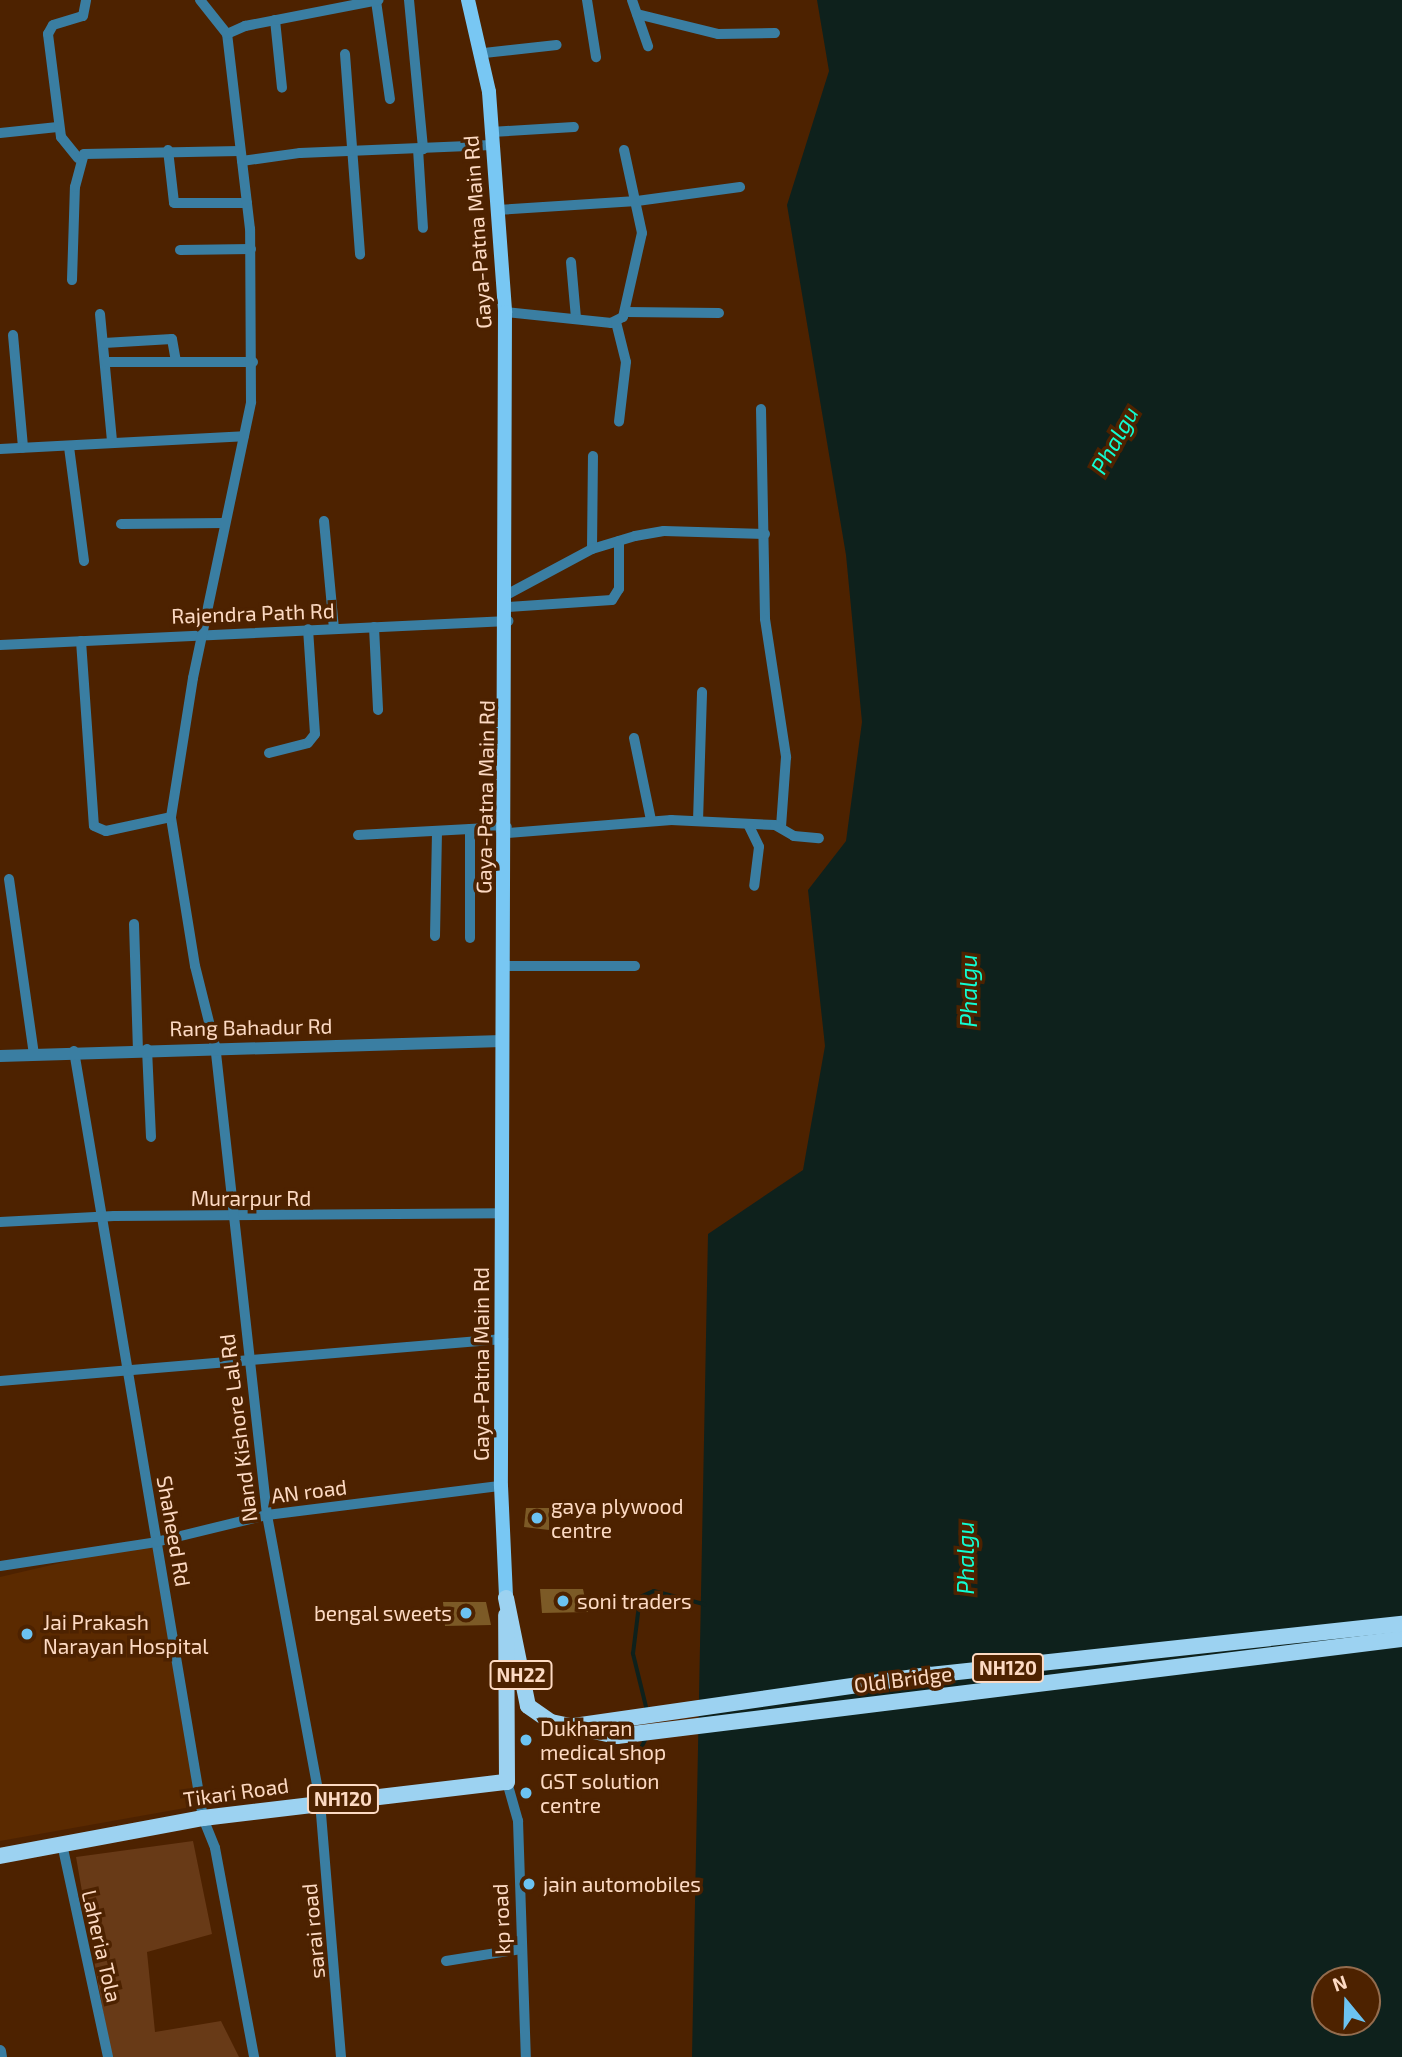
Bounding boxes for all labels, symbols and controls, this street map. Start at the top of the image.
street label: Gaya-Patna Main Rd [458,134,496,330]
water label: Phalgu [1084,401,1144,479]
street label: Rajendra Path Rd [171,598,335,628]
street label: Gaya-Patna Main Rd [471,700,499,894]
water label: Phalgu [954,954,982,1028]
street label: Rang Bahadur Rd [169,1013,333,1041]
street label: Murarpur Rd [190,1185,312,1211]
street label: Gaya-Patna Main Rd [468,1267,494,1461]
street label: Nand Kishore Lal Rd [214,1332,262,1524]
street label: Shaheed Rd [152,1474,196,1588]
street label: AN road [270,1474,348,1508]
place label: gaya plywood centre [551,1493,684,1543]
marker: gaya plywood centre [529,1510,545,1526]
water label: Phalgu [951,1521,979,1595]
place label: soni traders [577,1588,692,1614]
marker: soni traders [555,1593,571,1609]
place label: bengal sweets [313,1600,452,1626]
marker: bengal sweets [458,1605,474,1621]
place label: Jai Prakash Narayan Hospital [43,1609,208,1659]
marker: Jai Prakash Narayan Hospital [17,1624,37,1644]
road number: NH120 [971,1652,1045,1684]
road number: NH22 [490,1660,552,1690]
street label: Old Bridge [853,1660,953,1698]
place label: Dukharan medical shop [540,1715,667,1765]
marker: Dukharan medical shop [518,1732,534,1748]
place label: GST solution centre [540,1768,660,1818]
street label: Tikari Road [182,1772,290,1812]
road number: NH120 [306,1784,380,1814]
marker: GST solution centre [518,1785,534,1801]
place label: jain automobiles [543,1871,701,1897]
marker: jain automobiles [521,1876,537,1892]
street label: sarai road [296,1882,330,1980]
street label: kp road [487,1883,515,1955]
street label: Laheria Tola [77,1887,127,2005]
north arrow [1311,1966,1381,2036]
text: N [1329,1969,1350,1996]

